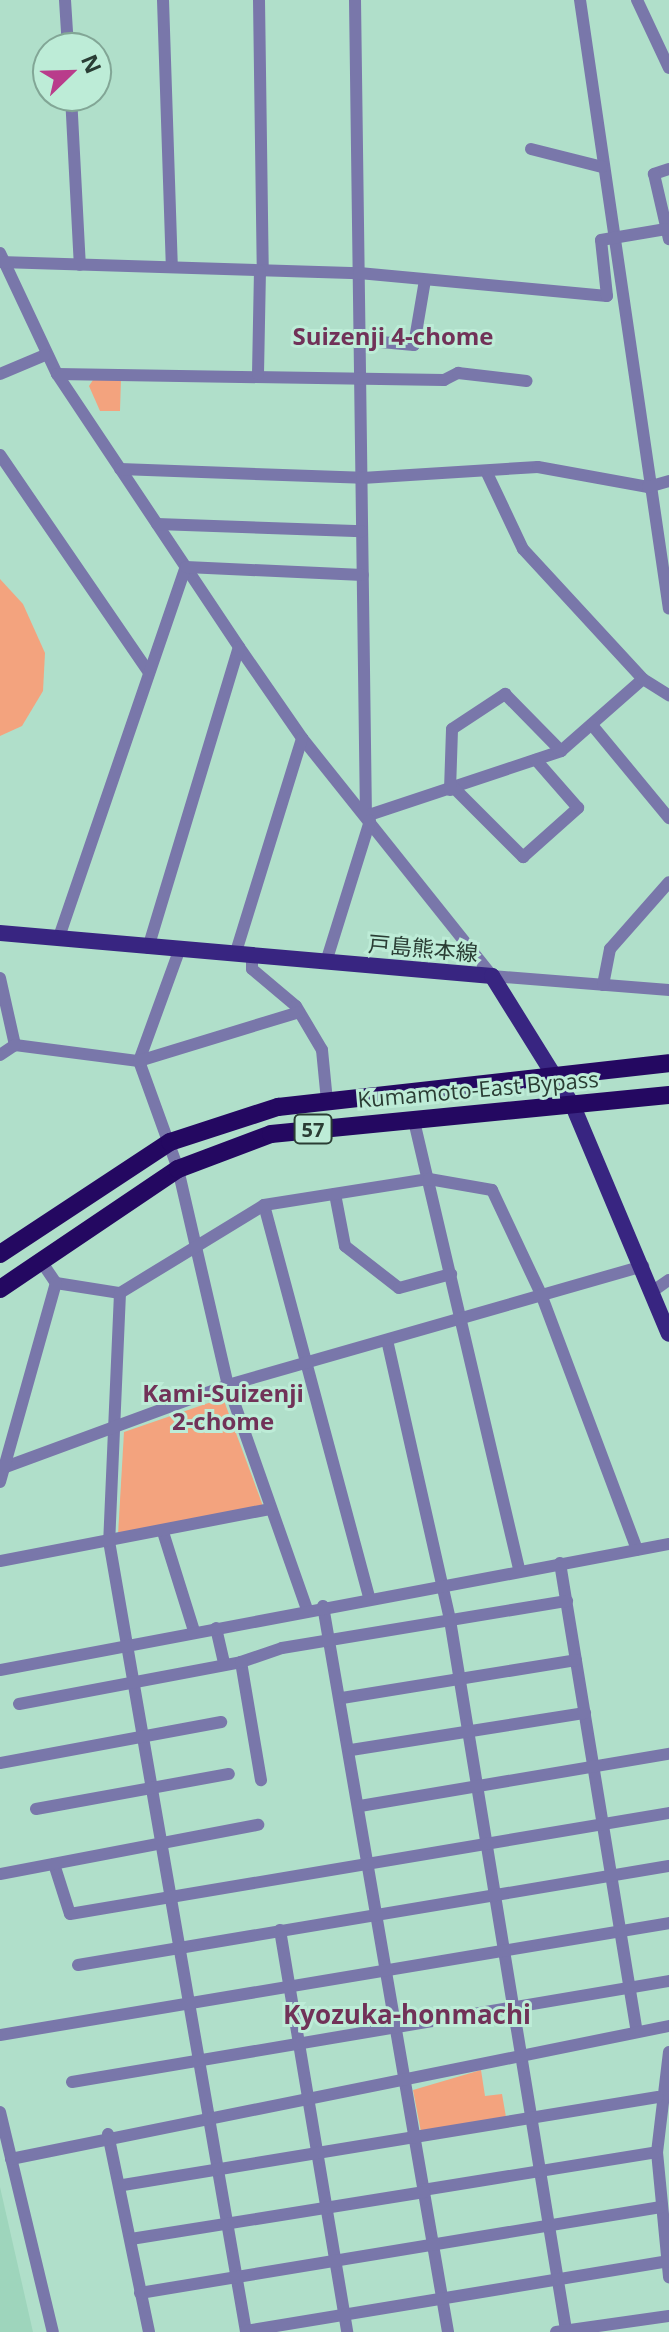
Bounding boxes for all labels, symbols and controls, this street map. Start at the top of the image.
north arrow [32,32,112,112]
text: N [75,49,110,77]
district label: Suizenji 4-chome [292,322,494,350]
street label: 戸島熊本線 [367,930,479,966]
street label: Kumamoto-East Bypass [356,1065,600,1113]
road number: 57 [293,1113,333,1145]
district label: Kami-Suizenji 2-chome [142,1379,304,1435]
district label: Kyozuka-honmachi [283,1999,531,2031]

